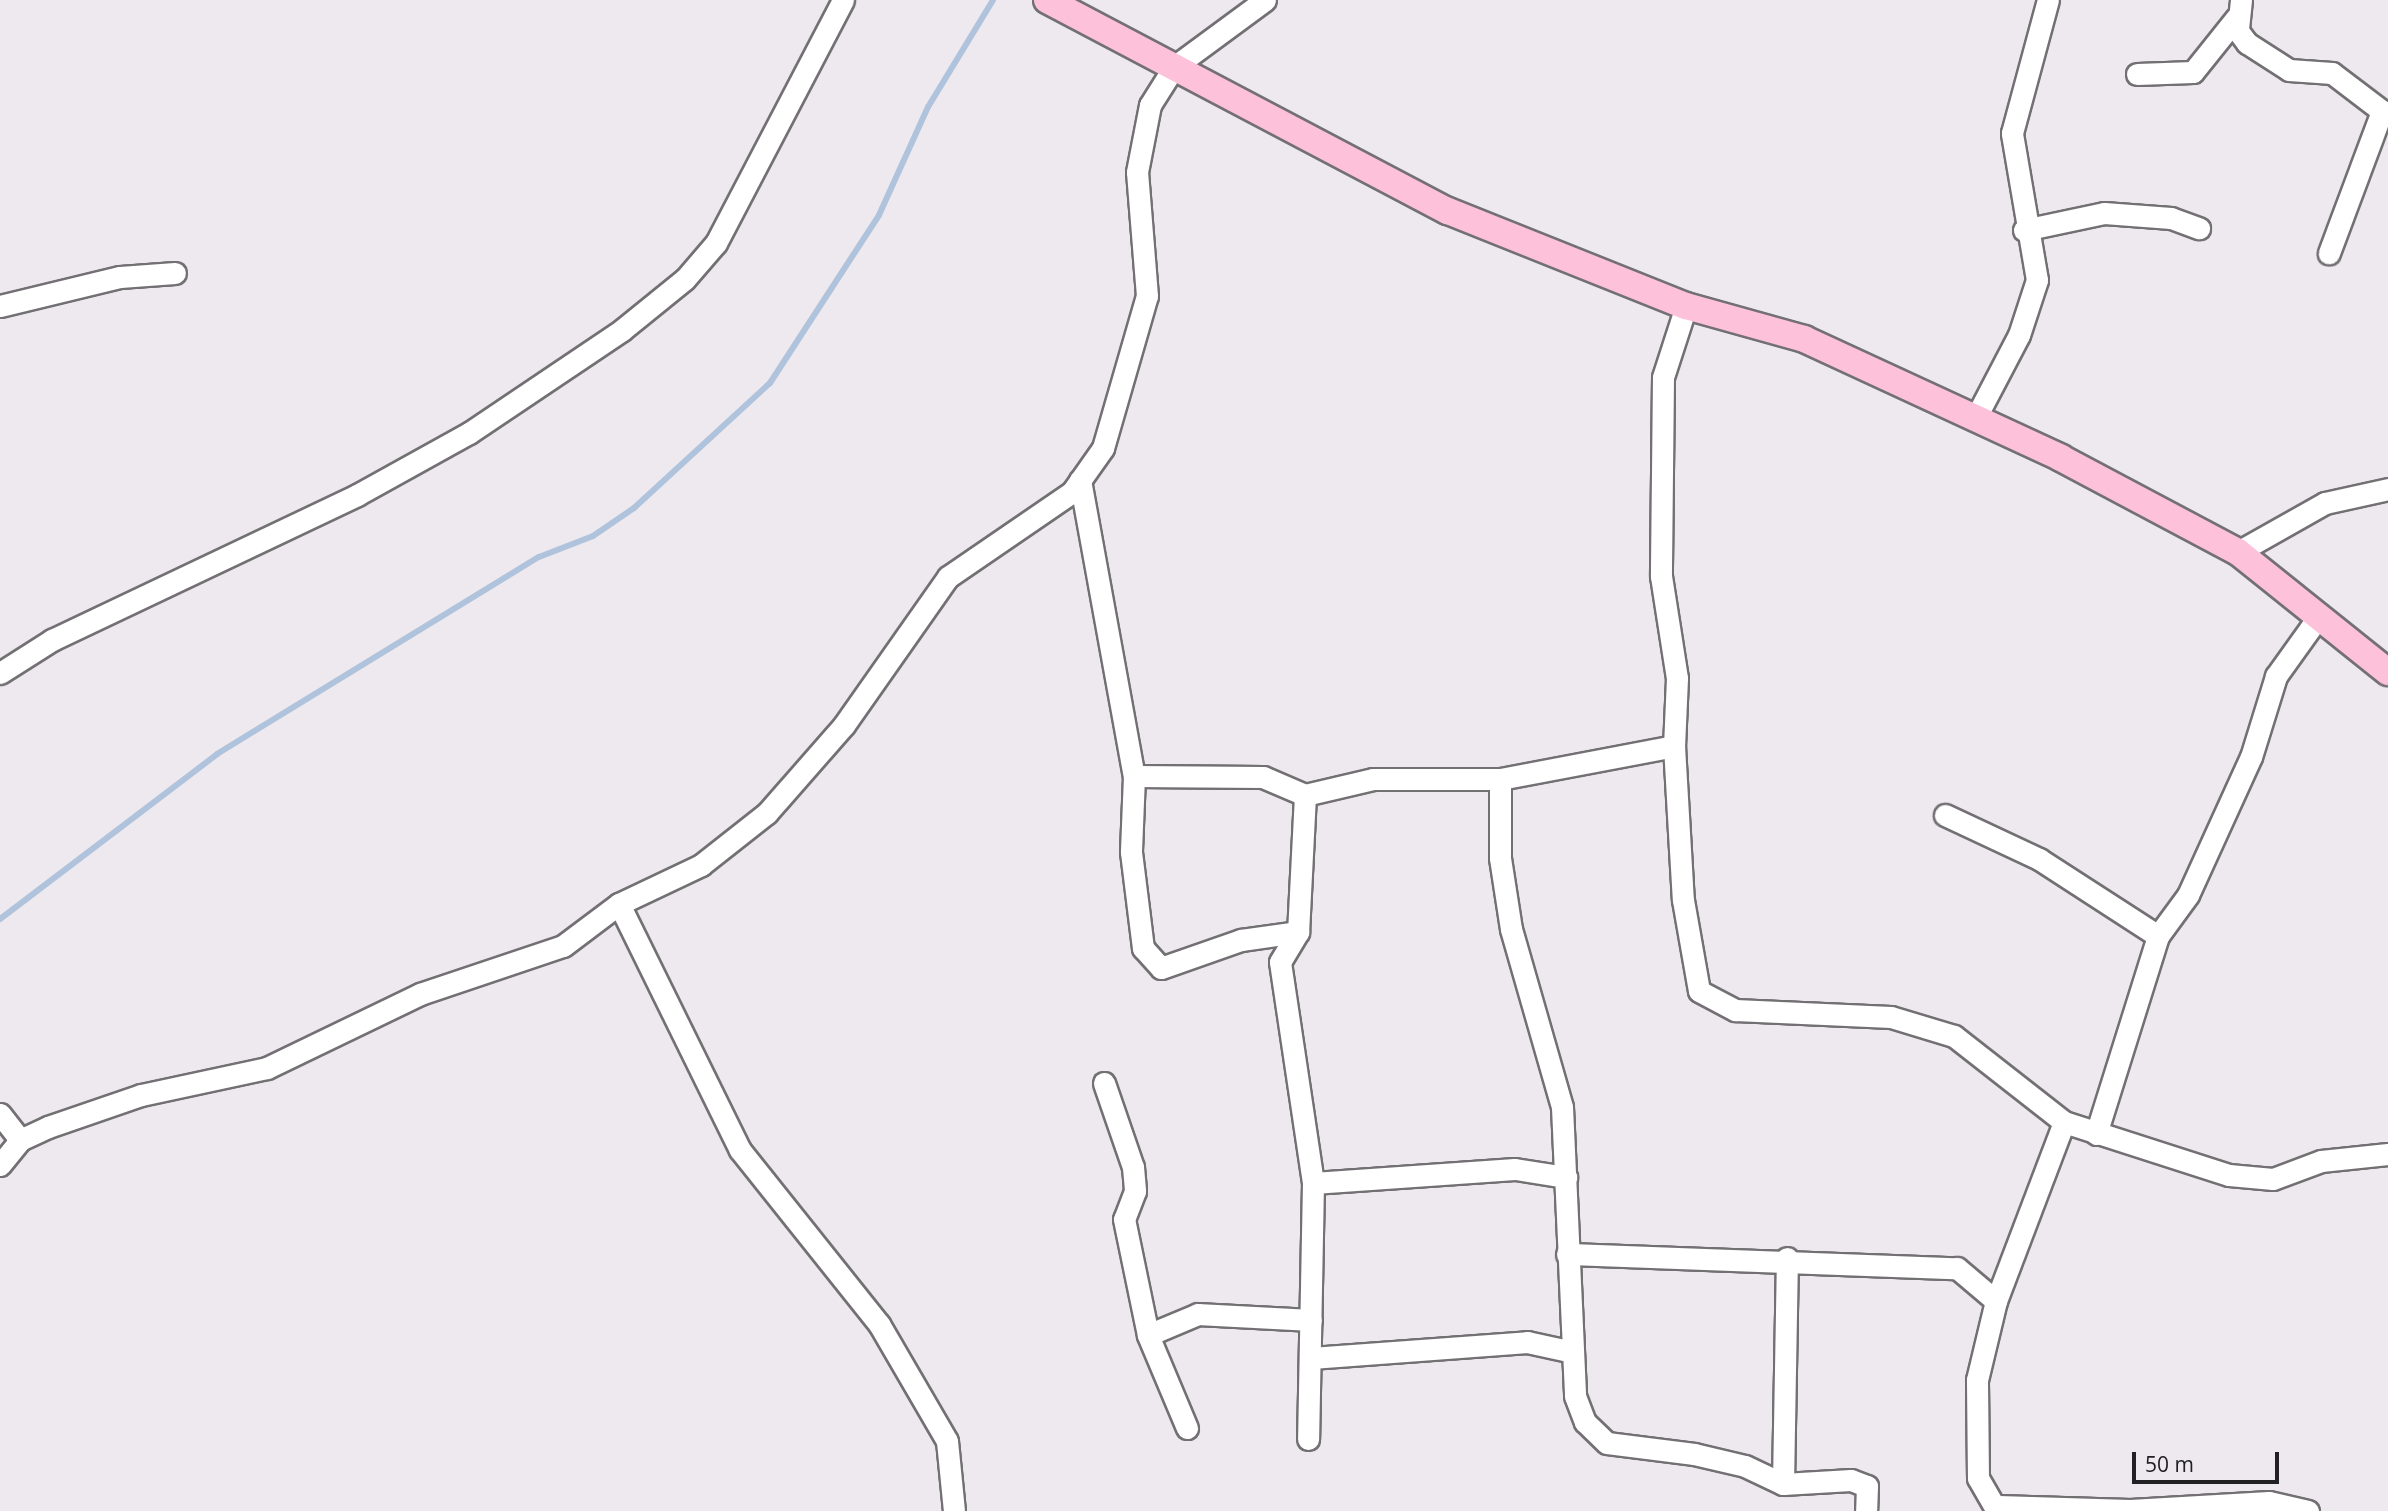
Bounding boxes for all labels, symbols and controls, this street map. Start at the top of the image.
scale bar [2136,1438,2283,1482]
text: 50 m [2145,1450,2194,1478]

